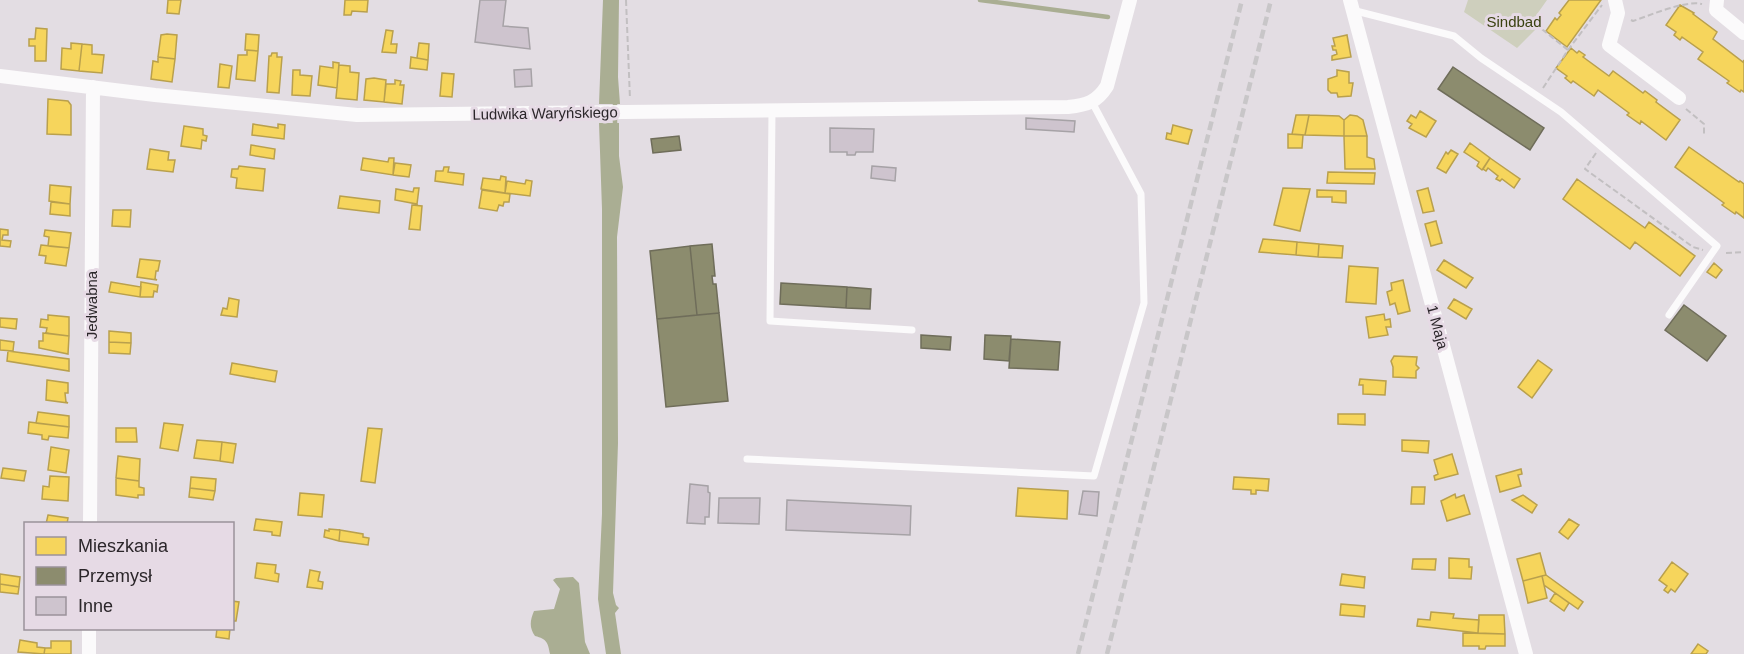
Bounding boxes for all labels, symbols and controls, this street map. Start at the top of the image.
park label: Sindbad [1486,13,1542,30]
street label: Ludwika Waryńskiego [472,103,618,123]
street label: Jedwabna [83,270,100,339]
street label: 1 Maja [1424,303,1452,352]
legend [24,522,234,630]
text: Mieszkania [78,536,169,556]
text: Przemysł [78,566,152,586]
text: Inne [78,596,113,616]

